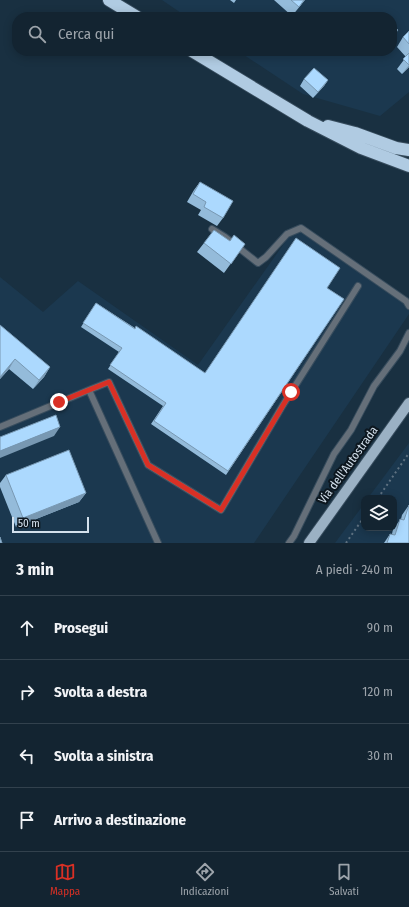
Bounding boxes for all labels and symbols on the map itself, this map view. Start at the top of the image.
route start [282,383,300,401]
route end [50,393,68,411]
street label: Via dell'Autostrada [315,424,381,506]
scale bar [12,515,89,534]

